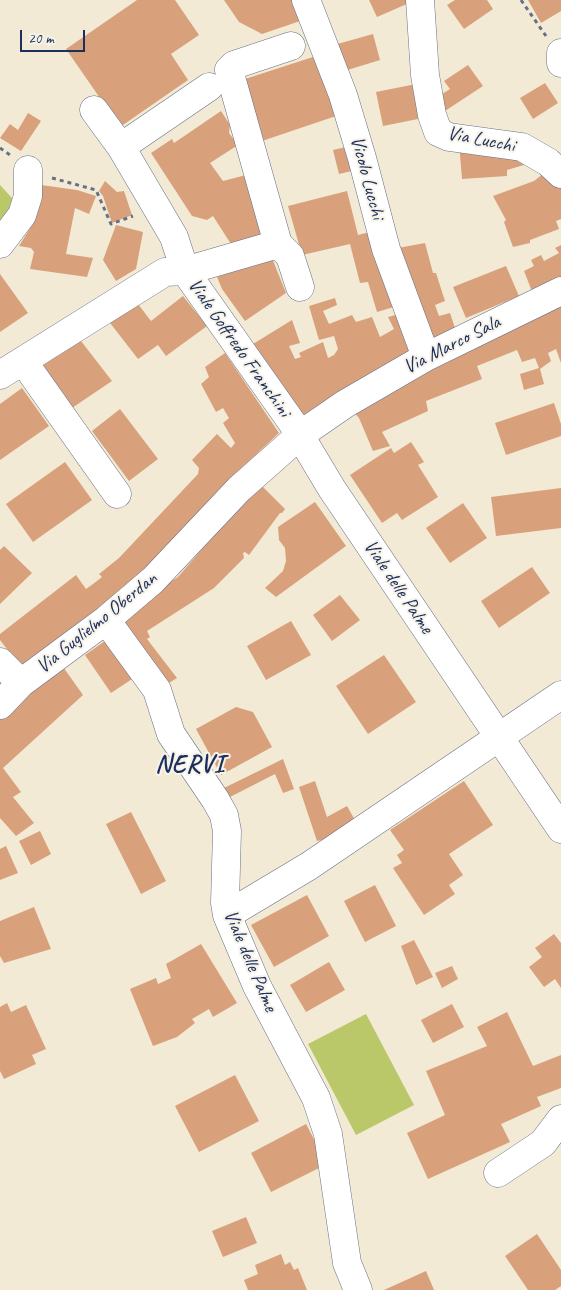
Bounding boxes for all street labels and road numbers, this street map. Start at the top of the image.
street label: Via Lucchi [445,122,517,158]
street label: Vicolo Lucchi [344,134,390,222]
street label: Viale Goffredo Franchini [182,274,296,422]
street label: Via Marco Sala [400,310,504,380]
street label: Viale delle Palme [358,535,438,639]
street label: Via Guglielmo Oberdan [32,567,162,679]
street label: Viale delle Palme [218,907,282,1015]

